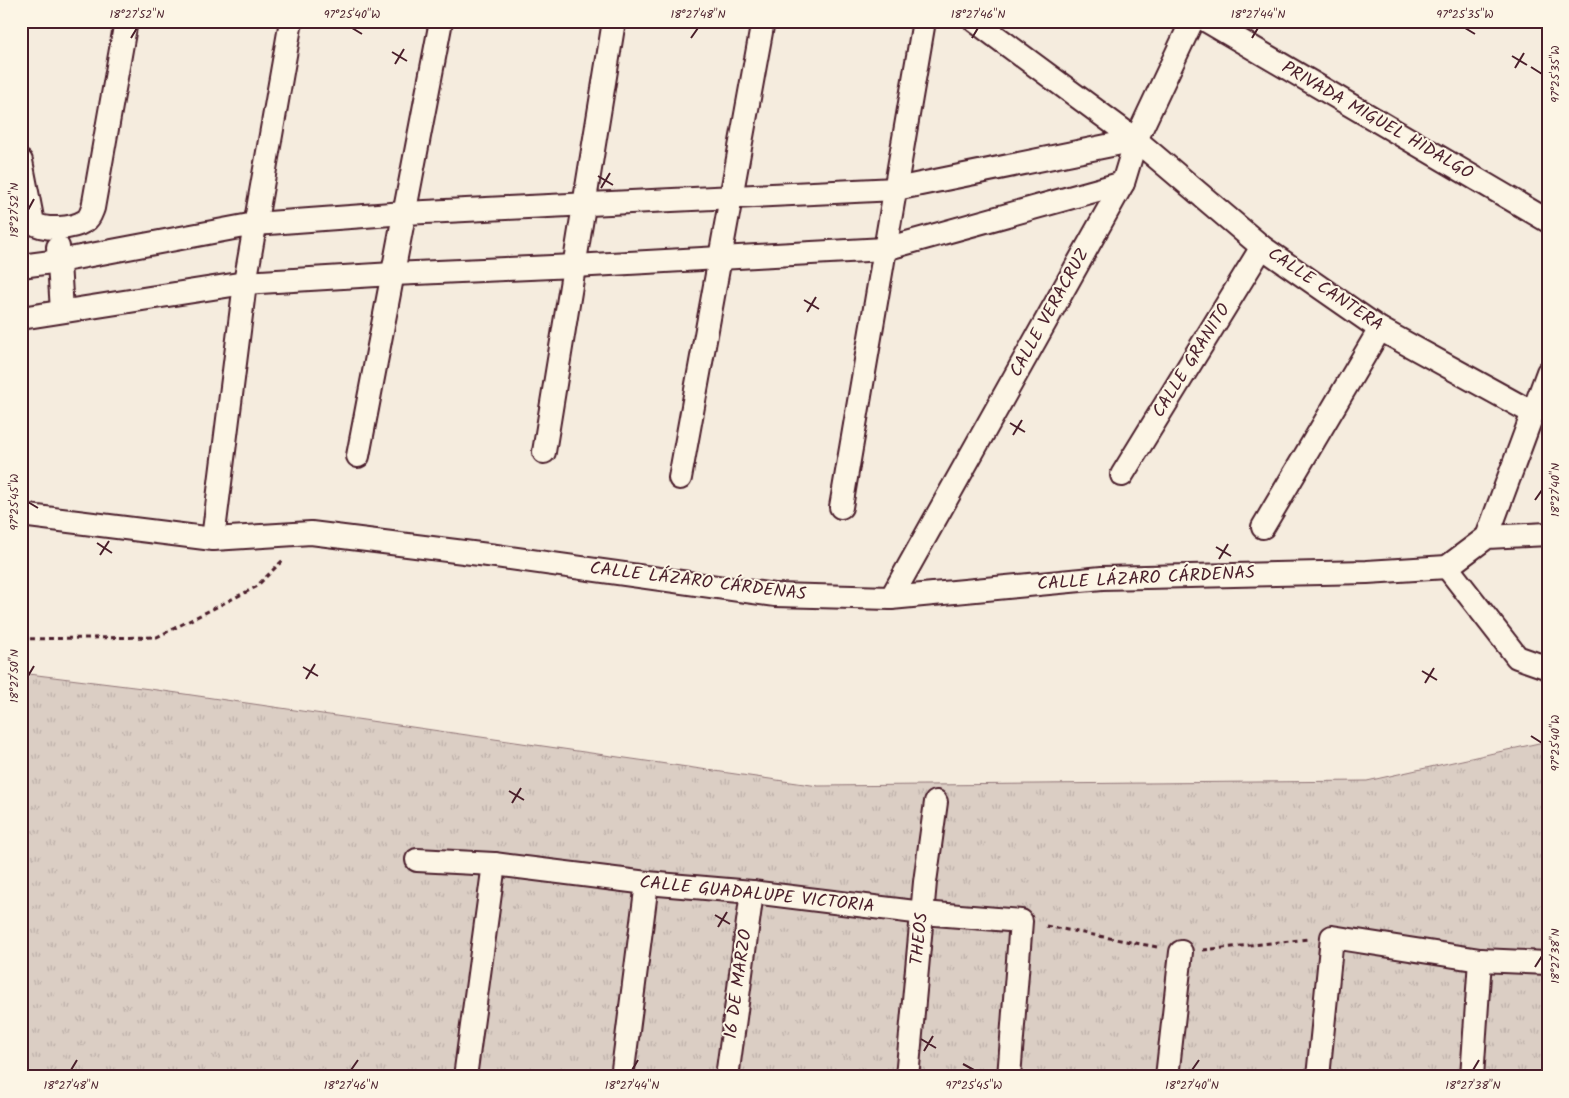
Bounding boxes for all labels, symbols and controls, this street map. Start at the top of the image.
text: 18°27'52"N [110,5,164,24]
text: 97°25'40"W [324,5,380,24]
text: 18°27'48"N [670,5,726,24]
text: 18°27'46"N [951,5,1005,24]
text: 18°27'44"N [1231,5,1285,24]
text: 97°25'35"W [1436,5,1494,24]
text: 97°25'35"W [1546,45,1565,103]
street label: PRIVADA MIGUEL HIDALGO [1276,54,1478,188]
text: 18°27'52"N [5,183,24,237]
street label: CALLE CANTERA [1261,240,1389,340]
street label: CALLE VERACRUZ [1002,243,1098,383]
street label: CALLE GRANITO [1145,298,1239,424]
text: 18°27'40"N [1546,463,1565,517]
text: 97°25'45"W [5,473,24,531]
street label: CALLE LÁZARO CÁRDENAS [588,554,808,610]
street label: CALLE LÁZARO CÁRDENAS [1036,559,1256,599]
text: 18°27'50"N [5,649,24,703]
text: 97°25'40"W [1546,715,1565,771]
street label: CALLE GUADALUPE VICTORIA [638,868,876,922]
street label: THEOS [903,911,937,967]
street label: 16 DE MARZO [717,927,761,1041]
text: 18°27'38"N [1546,928,1565,984]
text: 18°27'48"N [43,1076,99,1095]
text: 18°27'46"N [324,1076,378,1095]
text: 18°27'44"N [605,1076,659,1095]
text: 97°25'45"W [945,1076,1003,1095]
text: 18°27'40"N [1165,1076,1219,1095]
text: 18°27'38"N [1445,1076,1501,1095]

